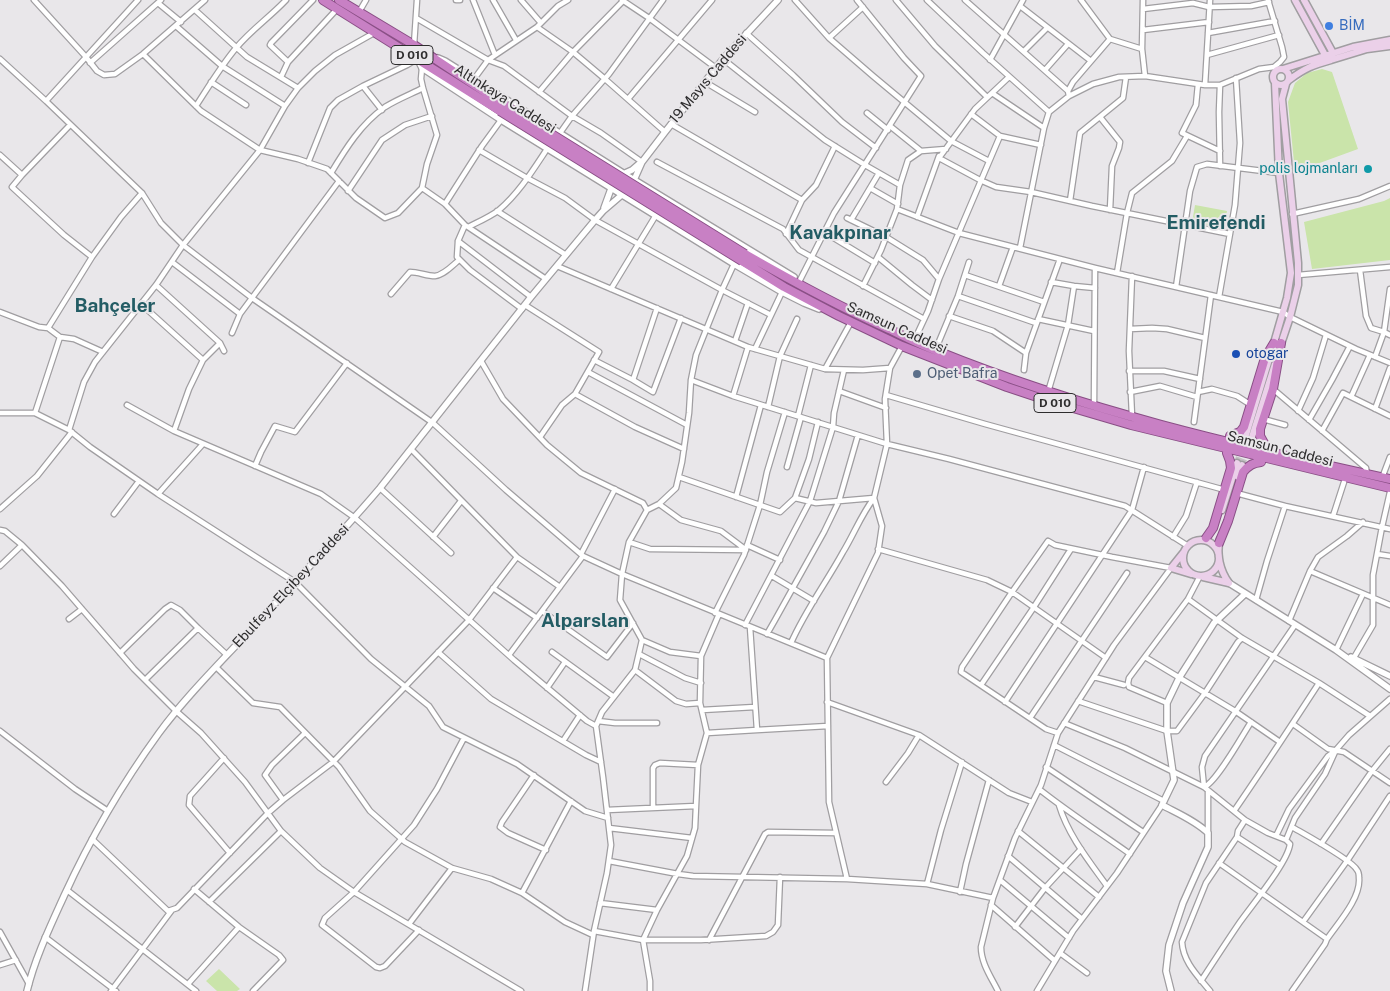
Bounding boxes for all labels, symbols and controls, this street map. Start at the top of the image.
place label: BİM [1339,18,1365,34]
marker: BİM [1323,20,1335,32]
street label: 19 Mayıs Caddesi [666,31,750,127]
road number: D 010 [391,46,433,64]
street label: Altınkaya Caddesi [451,61,559,137]
place label: polis lojmanları [1259,161,1358,177]
marker: polis lojmanları [1362,163,1374,175]
district label: Emirefendi [1167,212,1265,234]
district label: Kavakpınar [789,222,891,244]
district label: Bahçeler [75,295,155,317]
street label: Samsun Caddesi [844,298,950,358]
place label: otogar [1246,346,1288,362]
marker: otogar [1230,348,1242,360]
place label: Opet Bafra [927,366,997,382]
marker: Opet Bafra [911,368,923,380]
road number: D 010 [1034,393,1076,412]
street label: Samsun Caddesi [1225,428,1335,470]
street label: Ebulfeyz Elçibey Caddesi [229,521,353,651]
district label: Alparslan [541,610,629,632]

